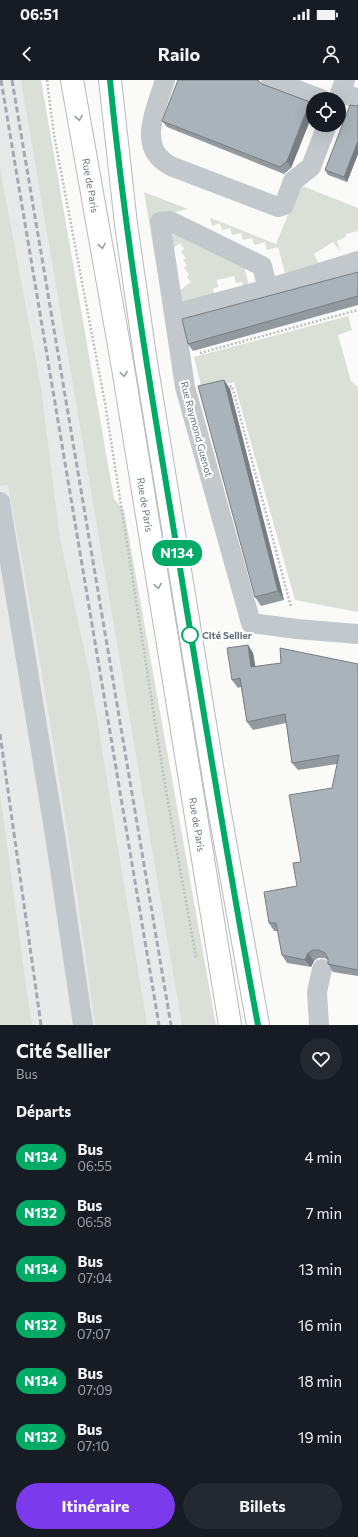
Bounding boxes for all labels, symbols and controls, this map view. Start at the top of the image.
text: 06:51 [20,5,59,23]
icon: back [16,43,38,65]
text: Railo [158,43,200,65]
icon: person [320,43,342,65]
map controls [306,92,346,132]
button: locate [306,92,346,132]
one-way arrow [74,115,83,122]
street label: Rue de Paris [80,157,101,214]
one-way arrow [97,243,106,249]
one-way arrow [120,371,128,377]
street label: Rue Raymond Guenot [178,380,216,478]
street label: Rue de Paris [135,477,156,533]
line badge: N134 [149,540,205,566]
text: N134 [160,544,194,561]
one-way arrow [153,583,162,589]
marker: Cité Sellier [181,626,199,644]
place label: Cité Sellier [202,629,252,641]
street label: Rue de Paris [187,796,208,853]
button: heart [300,1038,342,1080]
text: Cité Sellier [16,1039,111,1062]
text: Bus [16,1066,38,1082]
text: Départs [16,1102,71,1120]
text: Bus [78,1140,103,1158]
text: N134 [24,1148,58,1165]
text: 4 min [305,1148,342,1166]
text: 06:55 [78,1158,112,1174]
text: Bus [77,1196,102,1214]
text: N132 [24,1204,57,1221]
text: 7 min [306,1204,342,1222]
text: 06:58 [77,1214,112,1230]
text: Bus [78,1252,103,1270]
text: N134 [24,1260,58,1277]
text: 13 min [299,1260,342,1278]
text: 07:04 [78,1270,112,1286]
text: Bus [77,1308,102,1326]
text: N132 [24,1316,57,1333]
text: 16 min [298,1316,342,1334]
text: 07:07 [77,1326,111,1342]
text: Bus [78,1364,103,1382]
text: N134 [24,1372,58,1389]
text: 18 min [298,1372,342,1390]
text: 07:09 [78,1382,112,1398]
text: Bus [77,1420,102,1438]
text: N132 [24,1428,57,1445]
text: 19 min [298,1428,342,1446]
text: 07:10 [77,1438,109,1454]
button: Itinéraire [16,1483,175,1529]
button: Billets [183,1483,342,1529]

